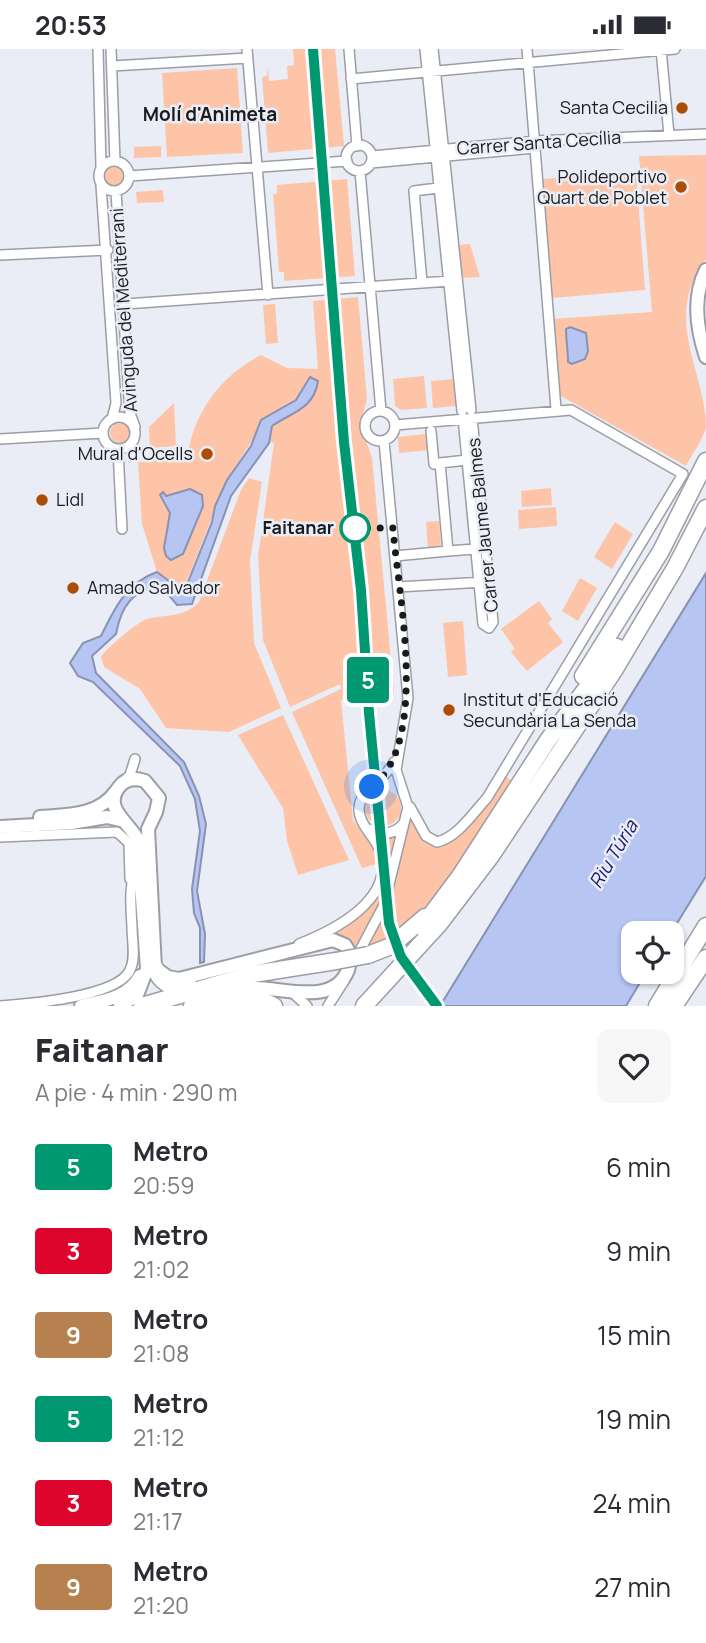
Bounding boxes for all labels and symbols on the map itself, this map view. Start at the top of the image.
place label: Santa Cecilia [560,95,668,119]
marker: Santa Cecilia [674,100,690,116]
district label: Molí d'Animeta [143,101,277,127]
street label: Carrer Santa Cecília [456,124,622,160]
place label: Polideportivo Quart de Poblet [537,164,667,209]
marker: Polideportivo Quart de Poblet [673,179,689,195]
street label: Avinguda del Mediterrani [104,207,142,413]
street label: Carrer Jaume Balmes [461,437,503,613]
place label: Mural d'Ocells [78,441,193,465]
marker: Mural d'Ocells [199,446,215,462]
place label: Lidl [56,487,84,511]
marker: Lidl [34,492,50,508]
marker: Faitanar [340,513,370,543]
place label: Faitanar [263,515,334,539]
place label: Amado Salvador [87,575,221,599]
marker: Amado Salvador [65,580,81,596]
line badge: 5 [345,657,391,703]
place label: Institut d'Educació Secundària La Senda [463,687,636,732]
marker: Institut d'Educació Secundària La Senda [441,702,457,718]
your location [354,769,389,804]
water label: Riu Túria [583,814,644,893]

